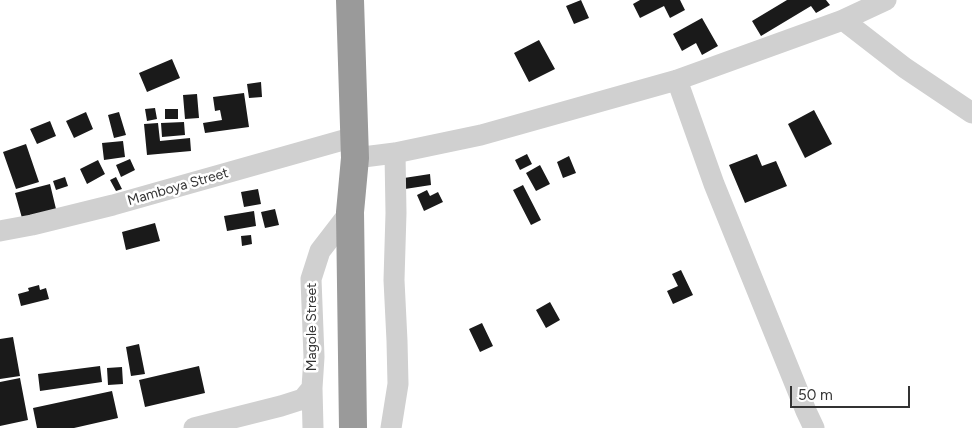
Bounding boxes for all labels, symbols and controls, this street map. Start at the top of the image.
street label: Mamboya Street [126,165,230,209]
street label: Magole Street [304,283,320,371]
scale bar [792,376,912,408]
text: 50 m [798,386,833,404]

